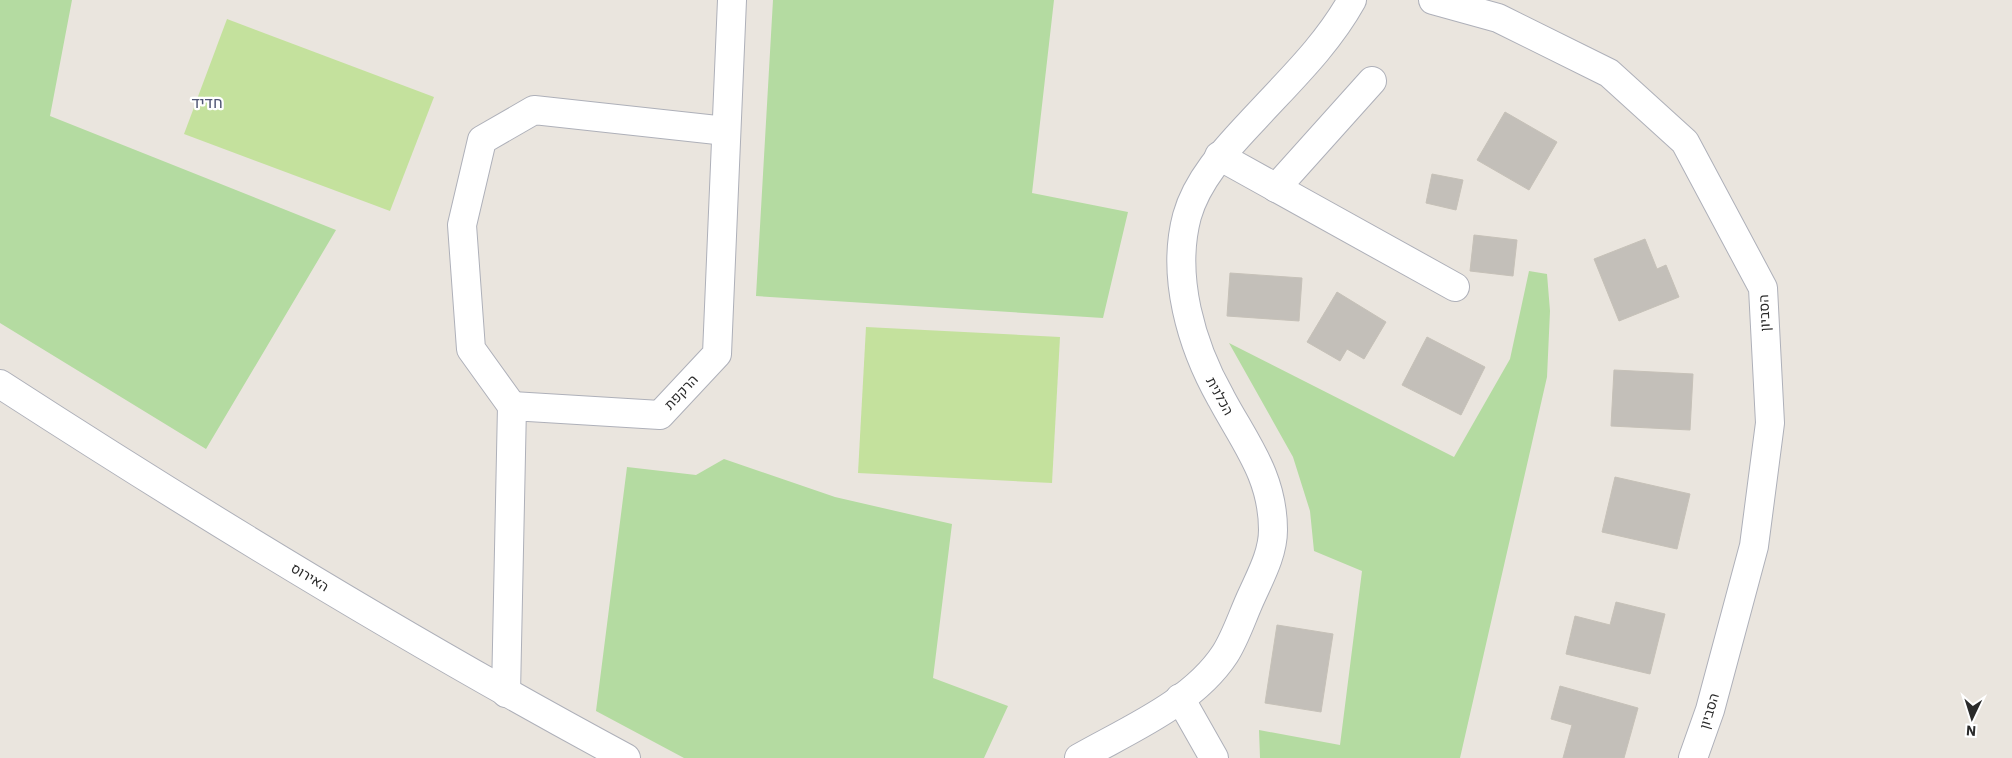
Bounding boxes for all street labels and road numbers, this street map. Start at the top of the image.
street label: הסביון [1754,294,1774,332]
street label: הרקפת [660,371,702,413]
street label: הכלנית [1202,374,1238,418]
street label: האירוס [288,559,332,595]
street label: הסביון [1695,691,1723,731]

